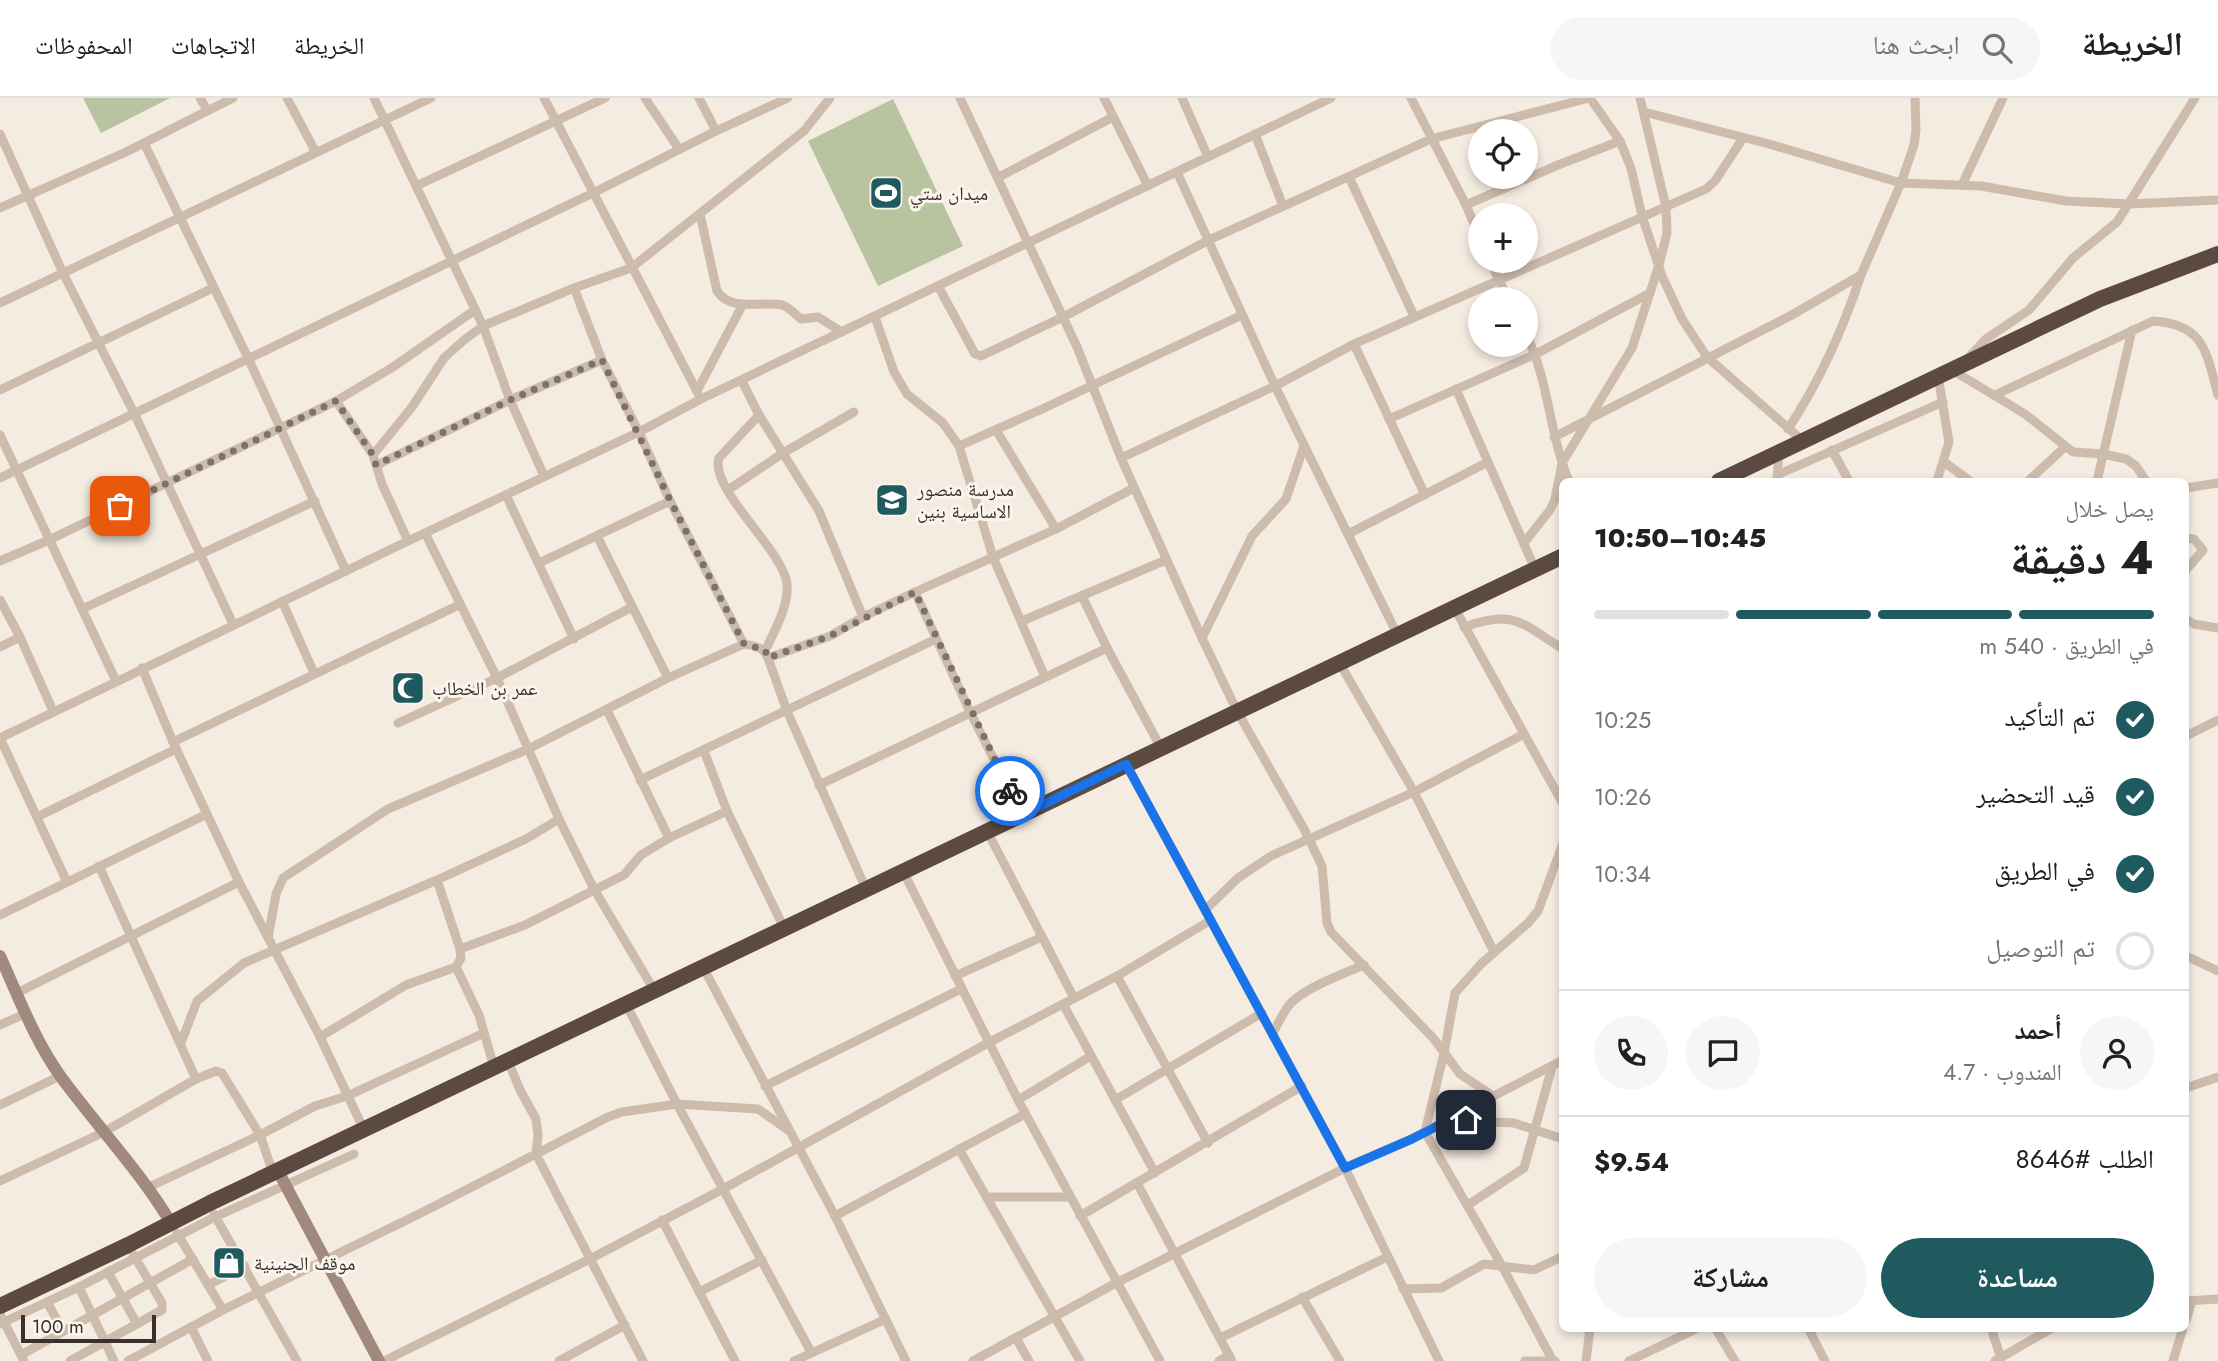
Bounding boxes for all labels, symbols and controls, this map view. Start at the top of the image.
search box [1550,17,2040,80]
text: الخريطة [2082,20,2183,67]
text: ابحث هنا [1873,26,1960,64]
text: المحفوظات [35,28,133,63]
text: الاتجاهات [171,28,256,63]
text: الخريطة [294,28,365,63]
icon: search [1978,29,2016,67]
map controls [1468,119,1538,357]
button: locate [1468,119,1538,189]
sports icon: ميدان ستي [867,174,905,212]
place label: ميدان ستي [910,180,988,209]
button: + [1468,203,1538,273]
button: − [1468,287,1538,357]
pin [90,476,150,536]
place label: مدرسة منصور الاساسية بنين [916,476,1014,525]
school or university icon: مدرسة منصور الاساسية بنين [873,481,911,519]
icon: bag [101,487,139,525]
text: يصل خلال [2065,492,2154,526]
text: 10:45–10:50 [1594,519,1766,557]
text: 4 دقيقة [2010,525,2154,591]
text: في الطريق · 540 m [1979,629,2154,663]
mosque icon: عمر بن الخطاب [389,669,427,707]
place label: عمر بن الخطاب [432,675,538,702]
text: تم التأكيد [2004,698,2095,736]
icon: check [2116,701,2154,739]
text: 10:25 [1594,703,1651,737]
courier [975,756,1045,826]
icon: bike [991,772,1029,810]
text: قيد التحضير [1976,775,2095,813]
icon: check [2116,778,2154,816]
text: 10:26 [1594,780,1651,814]
text: في الطريق [1994,852,2095,890]
icon: check [2116,855,2154,893]
text: 10:34 [1594,857,1651,891]
text: تم التوصيل [1986,929,2095,967]
text: أحمد [2014,1011,2062,1049]
button: phone [1594,1016,1668,1090]
button: chat [1686,1016,1760,1090]
button: person [2080,1016,2154,1090]
text: المندوب · 4.7 [1943,1055,2062,1089]
pin [1436,1090,1496,1150]
icon: home [1447,1101,1485,1139]
text: الطلب #8646 [2015,1140,2154,1178]
text: $9.54 [1594,1143,1669,1181]
button: مشاركة [1594,1238,1867,1318]
button: مساعدة [1881,1238,2154,1318]
shop icon: موقف الجنينية [210,1244,248,1282]
place label: موقف الجنينية [254,1250,355,1277]
scale bar [21,1312,156,1344]
text: 100 m [32,1313,84,1340]

